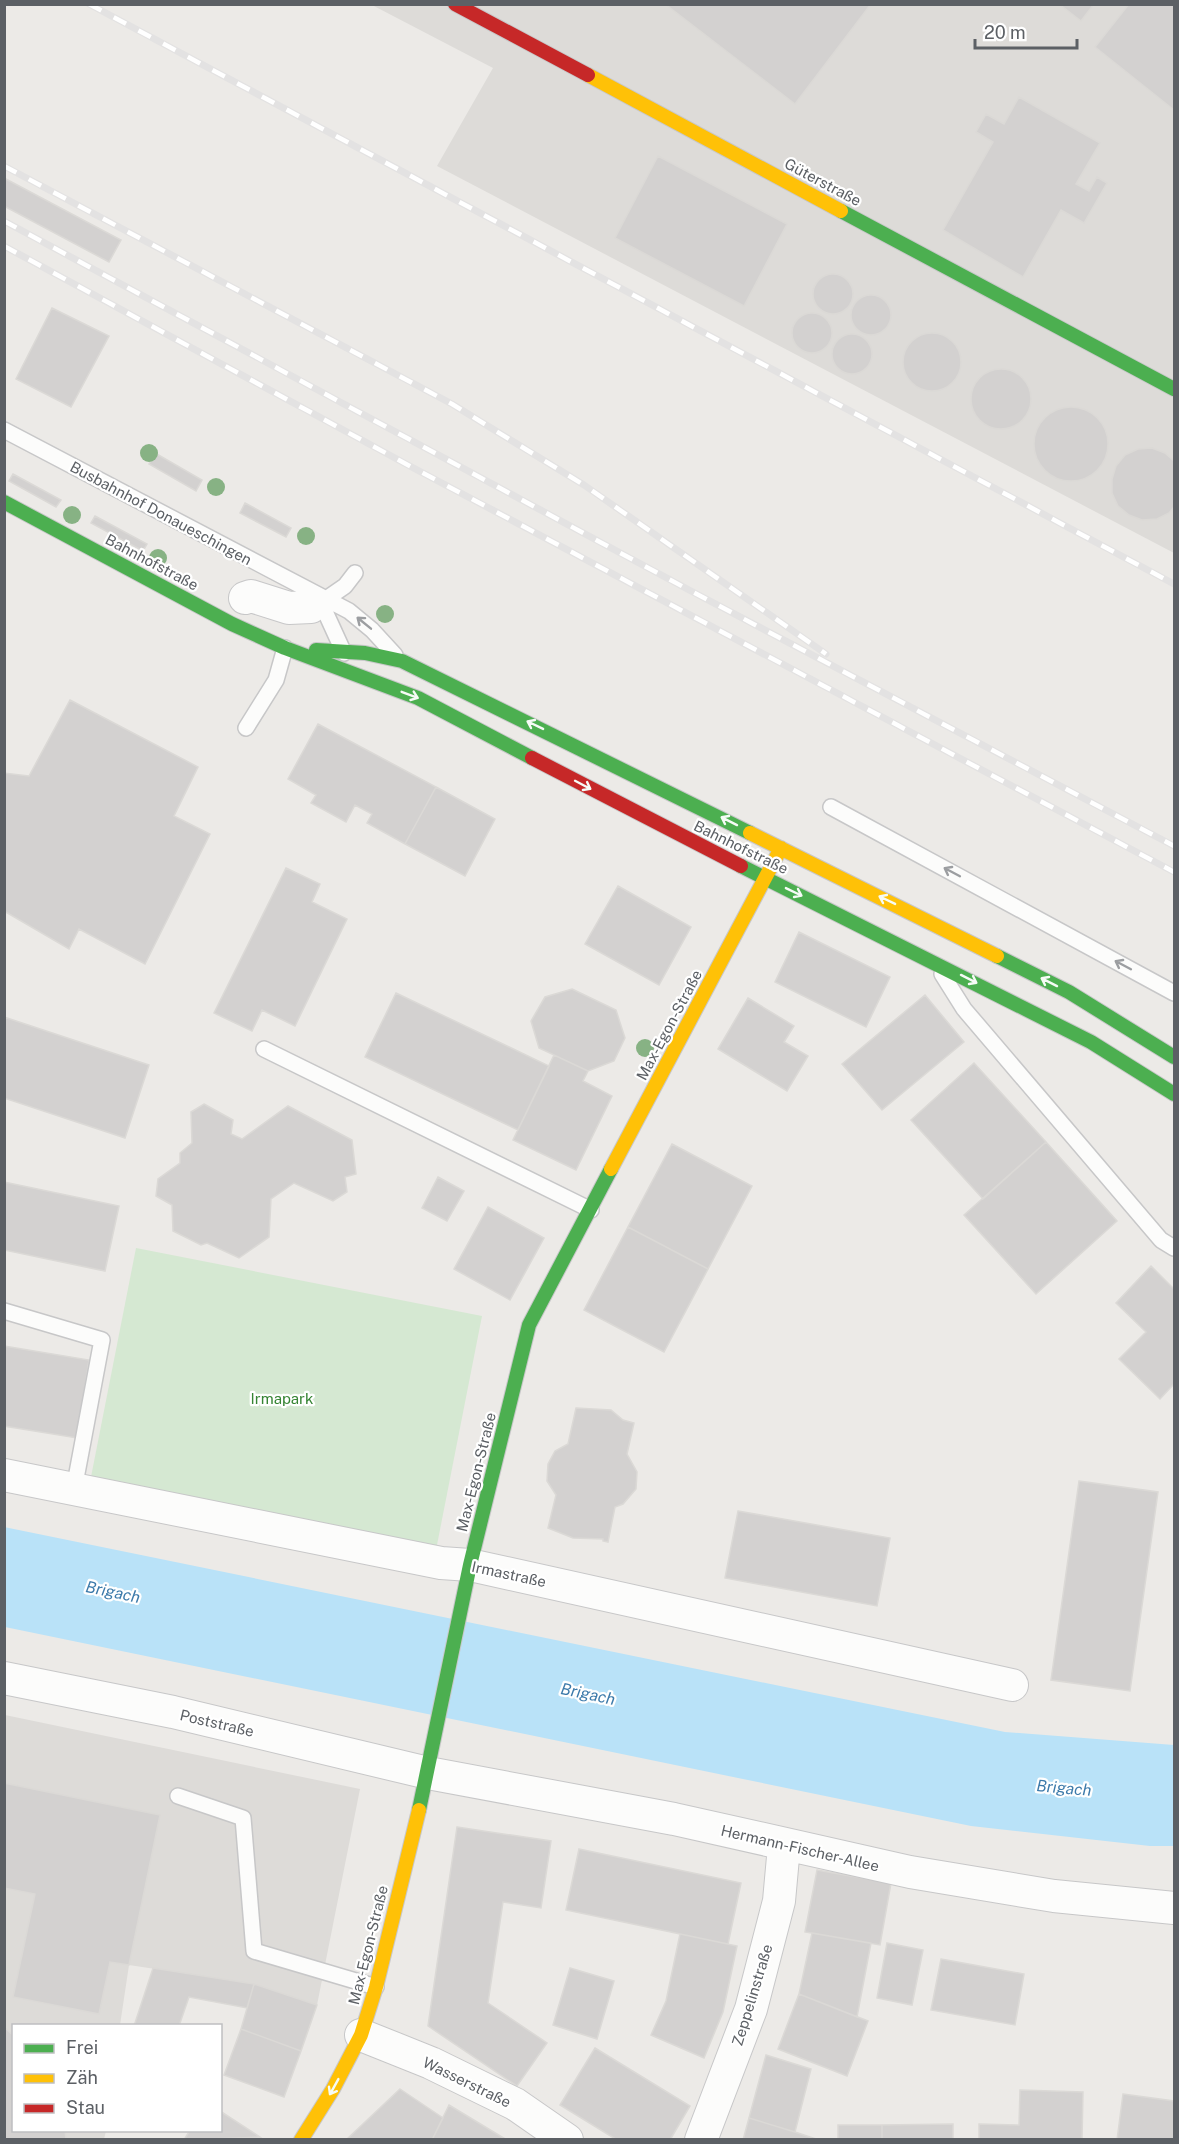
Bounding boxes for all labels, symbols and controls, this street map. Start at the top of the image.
scale bar [975,12,1077,50]
text: 20 m [984,22,1026,43]
street label: Güterstraße [782,155,864,209]
street label: Busbahnhof Donaueschingen [67,458,255,568]
street label: Bahnhofstraße [103,530,201,594]
one-way arrow [356,617,372,630]
one-way arrow [400,691,418,702]
one-way arrow [527,719,545,730]
one-way arrow [574,779,592,791]
one-way arrow [720,815,738,826]
street label: Bahnhofstraße [691,817,791,877]
one-way arrow [943,866,961,877]
one-way arrow [785,887,803,898]
one-way arrow [878,894,896,906]
one-way arrow [1115,959,1132,971]
street label: Max-Egon-Straße [633,967,705,1083]
one-way arrow [959,974,977,985]
one-way arrow [1041,976,1058,988]
park label: Irmapark [251,1390,313,1407]
street label: Max-Egon-Straße [453,1411,499,1533]
street label: Irmastraße [470,1558,548,1590]
water label: Brigach [84,1577,142,1607]
water label: Brigach [559,1679,617,1709]
street label: Poststraße [178,1706,256,1740]
water label: Brigach [1036,1776,1092,1800]
street label: Hermann-Fischer-Allee [719,1822,881,1874]
street label: Max-Egon-Straße [345,1884,391,2006]
street label: Zeppelinstraße [728,1942,776,2048]
legend [12,2024,222,2132]
text: Frei [66,2037,98,2058]
street label: Wasserstraße [420,2053,514,2111]
text: Zäh [66,2067,98,2088]
one-way arrow [328,2078,340,2095]
text: Stau [66,2097,105,2118]

